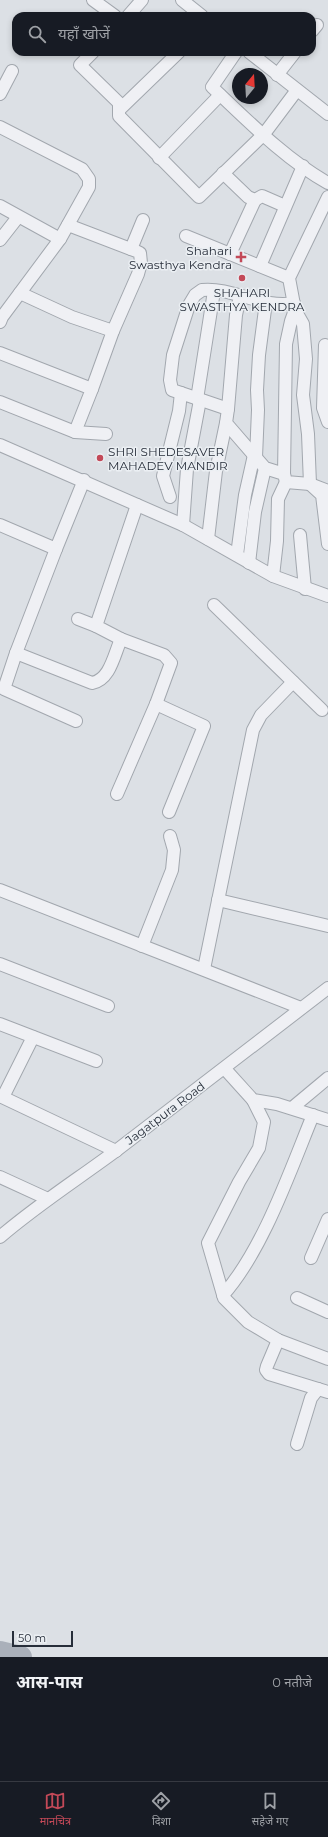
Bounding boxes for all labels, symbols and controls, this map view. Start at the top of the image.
search box [12,12,316,56]
icon: search [26,23,48,45]
text: यहाँ खोजें [58,24,110,43]
north arrow [232,68,268,104]
place label: Shahari Swasthya Kendra [129,243,232,272]
marker: Shahari Swasthya Kendra [235,251,247,263]
marker: SHAHARI SWASTHYA KENDRA [237,273,247,283]
place label: SHAHARI SWASTHYA KENDRA [180,285,305,314]
place label: SHRI SHEDESAVER MAHADEV MANDIR [108,444,228,473]
marker: SHRI SHEDESAVER MAHADEV MANDIR [95,453,105,463]
street label: Jagatpura Road [122,1078,208,1148]
scale bar [12,1629,73,1648]
text: 50 m [18,1631,46,1645]
text: आस-पास [16,1672,83,1692]
text: 0 नतीजे [272,1674,312,1690]
tab: मानचित्र [40,1790,71,1829]
tab: दिशा [150,1790,172,1829]
tab: सहेजे गए [252,1790,288,1829]

